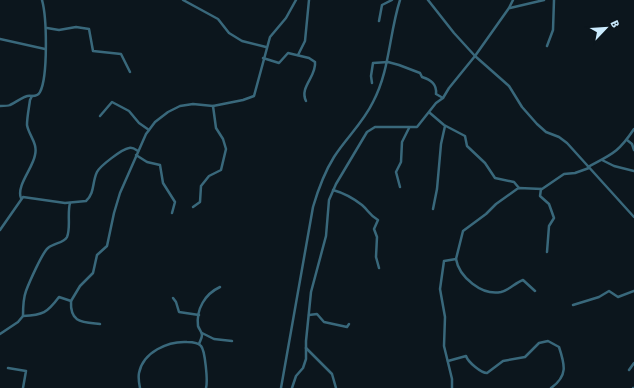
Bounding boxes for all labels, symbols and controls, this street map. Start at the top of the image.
north arrow [586,8,626,48]
text: B [607,18,622,30]

